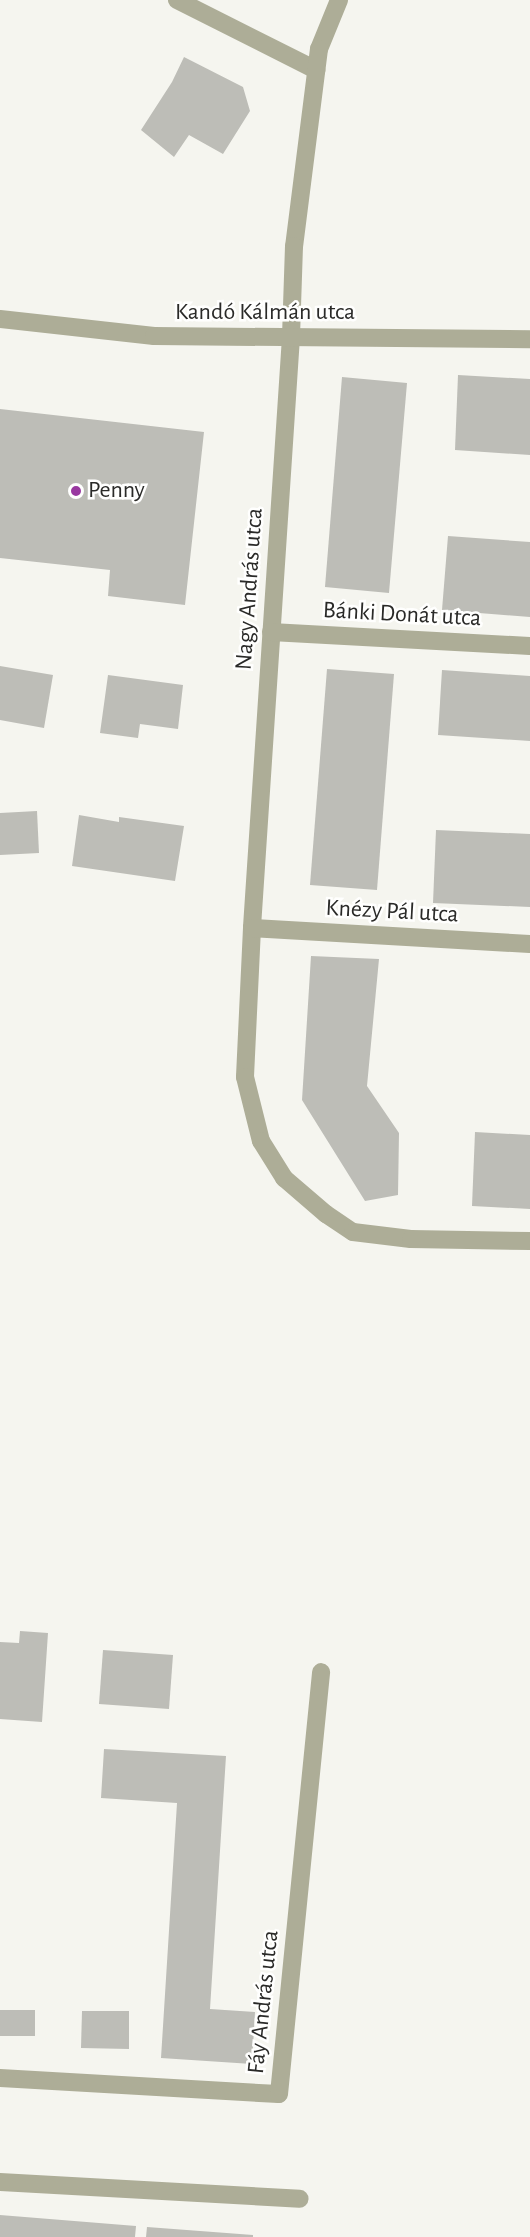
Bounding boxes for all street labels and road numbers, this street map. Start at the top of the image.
street label: Kandó Kálmán utca [175,299,355,327]
street label: Nagy András utca [230,507,270,671]
street label: Bánki Donát utca [322,596,482,634]
street label: Knézy Pál utca [325,894,459,930]
street label: Fáy András utca [242,1929,286,2075]

